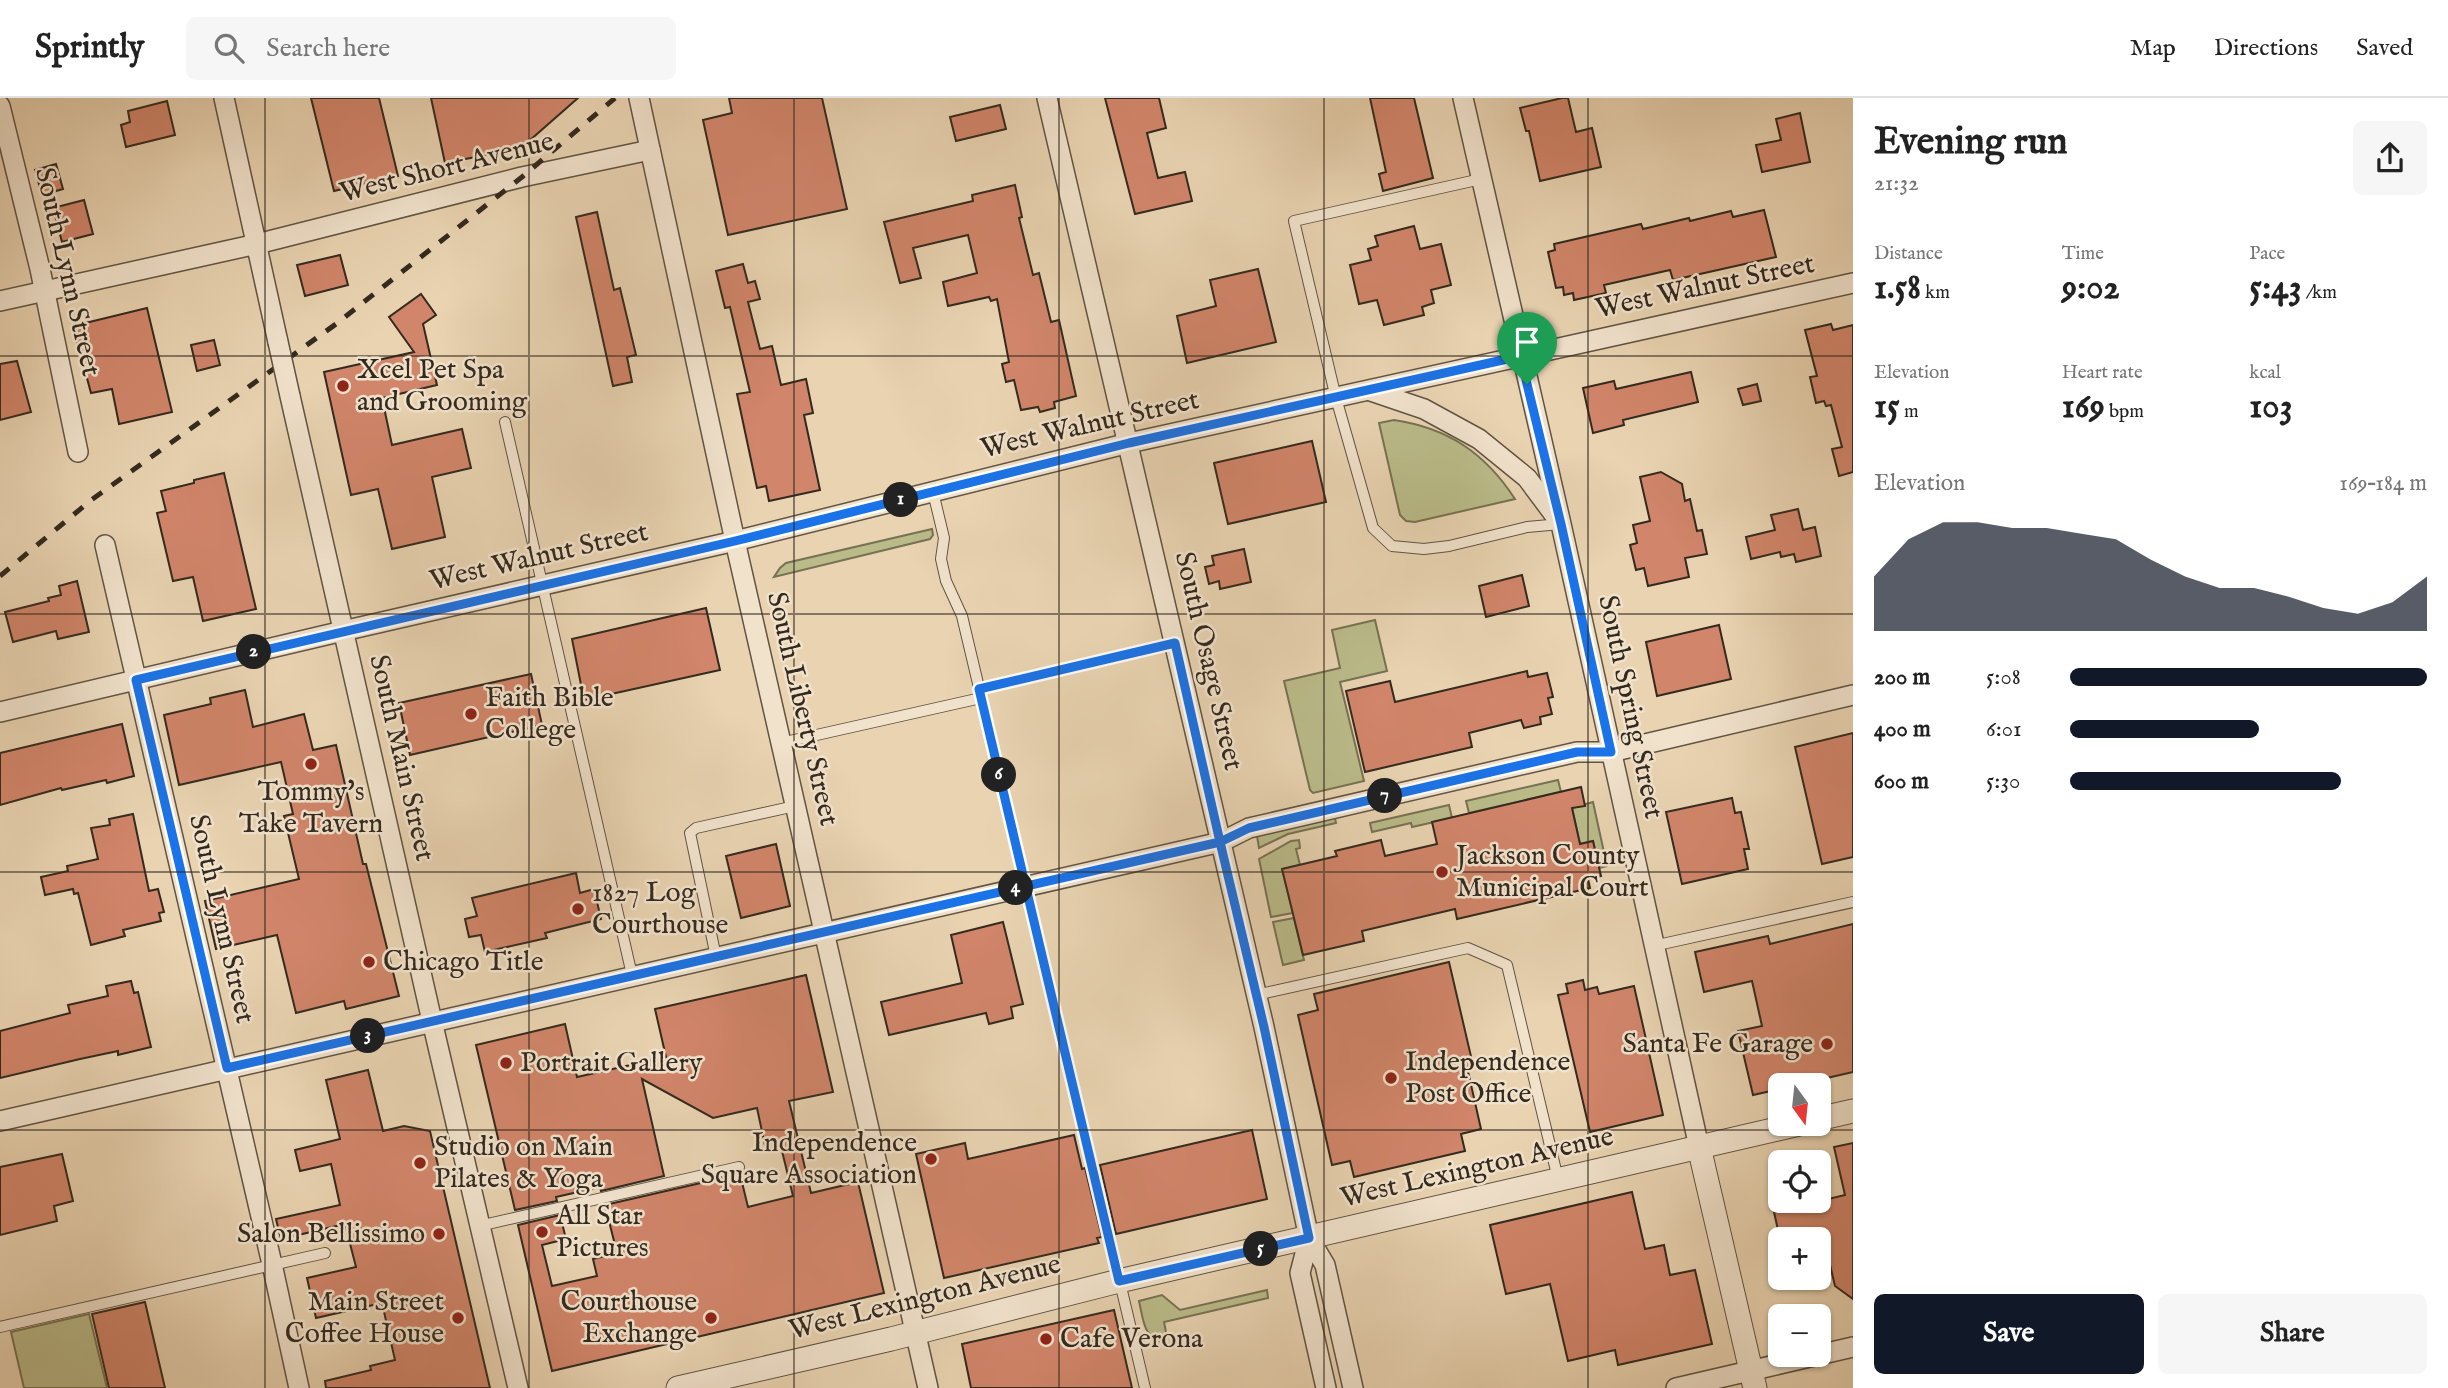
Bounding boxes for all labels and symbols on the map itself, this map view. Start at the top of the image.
street label: West Short Avenue [336,124,558,212]
street label: South Lynn Street [26,164,108,380]
street label: West Walnut Street [1592,247,1818,327]
pin [1497,312,1557,384]
place label: Xcel Pet Spa and Grooming [357,353,528,420]
marker: Xcel Pet Spa and Grooming [335,378,351,394]
street label: West Walnut Street [977,383,1203,467]
pin: 1 [884,482,918,518]
street label: West Walnut Street [426,515,652,599]
street label: South Osage Street [1166,548,1250,774]
street label: South Liberty Street [758,589,846,830]
street label: South Spring Street [1589,592,1671,822]
pin: 2 [236,634,272,670]
street label: South Main Street [360,651,442,865]
place label: Faith Bible College [485,681,614,748]
marker: Faith Bible College [463,706,479,722]
marker: Tommy's Take Tavern [303,756,319,772]
pin: 6 [982,758,1016,792]
place label: Tommy's Take Tavern [239,775,383,842]
pin: 7 [1368,778,1402,814]
street label: South Lynn Street [180,811,262,1027]
place label: Jackson County Municipal Court [1453,839,1649,906]
marker: Jackson County Municipal Court [1434,864,1450,880]
pin: 4 [998,870,1034,906]
place label: 1827 Log Courthouse [592,876,729,943]
marker: 1827 Log Courthouse [570,901,586,917]
place label: Chicago Title [383,945,544,980]
marker: Chicago Title [361,954,377,970]
pin: 3 [350,1018,386,1054]
place label: Santa Fe Garage [1623,1027,1813,1062]
marker: Santa Fe Garage [1819,1036,1835,1052]
place label: Independence Post Office [1405,1045,1570,1112]
place label: Portrait Gallery [520,1046,703,1081]
marker: Portrait Gallery [498,1055,514,1071]
marker: Independence Post Office [1383,1070,1399,1086]
north arrow [1768,1073,1830,1136]
street label: West Lexington Avenue [1337,1120,1617,1216]
place label: Independence Square Association [701,1126,917,1193]
place label: Studio on Main Pilates & Yoga [434,1130,613,1197]
marker: Independence Square Association [923,1151,939,1167]
marker: Studio on Main Pilates & Yoga [412,1155,428,1171]
place label: All Star Pictures [555,1199,649,1266]
place label: Salon Bellissimo [237,1217,425,1252]
marker: All Star Pictures [534,1224,550,1240]
marker: Salon Bellissimo [431,1226,447,1242]
pin: 5 [1244,1232,1278,1266]
street label: West Lexington Avenue [785,1247,1065,1349]
place label: Main Street Coffee House [285,1285,444,1352]
place label: Courthouse Exchange [561,1285,697,1352]
marker: Main Street Coffee House [450,1310,466,1326]
marker: Courthouse Exchange [703,1310,719,1326]
place label: Cafe Verona [1060,1322,1204,1357]
marker: Cafe Verona [1038,1331,1054,1347]

